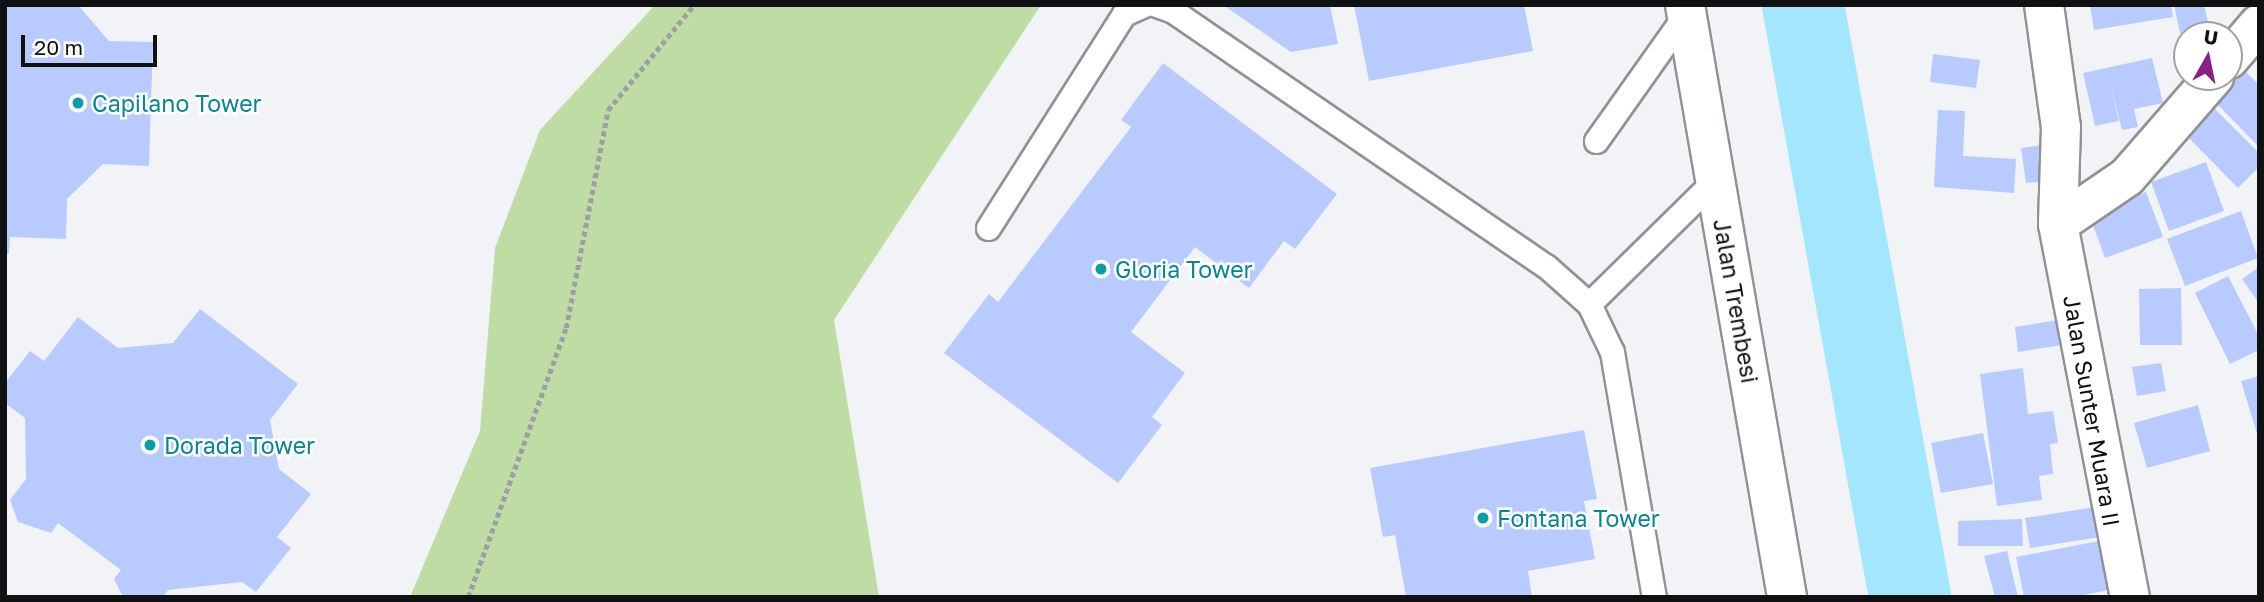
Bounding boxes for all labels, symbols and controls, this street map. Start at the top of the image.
scale bar [24,21,161,65]
north arrow [2173,21,2243,91]
text: U [2202,24,2220,49]
text: 20 m [34,34,83,60]
place label: Capilano Tower [92,89,261,117]
marker: Capilano Tower [70,95,86,111]
street label: Jalan Trembesi [1708,217,1764,385]
place label: Gloria Tower [1115,255,1252,283]
marker: Gloria Tower [1093,261,1109,277]
street label: Jalan Sunter Muara II [2058,293,2126,529]
place label: Dorada Tower [164,431,315,459]
marker: Dorada Tower [142,437,158,453]
place label: Fontana Tower [1497,504,1660,532]
marker: Fontana Tower [1475,510,1491,526]

